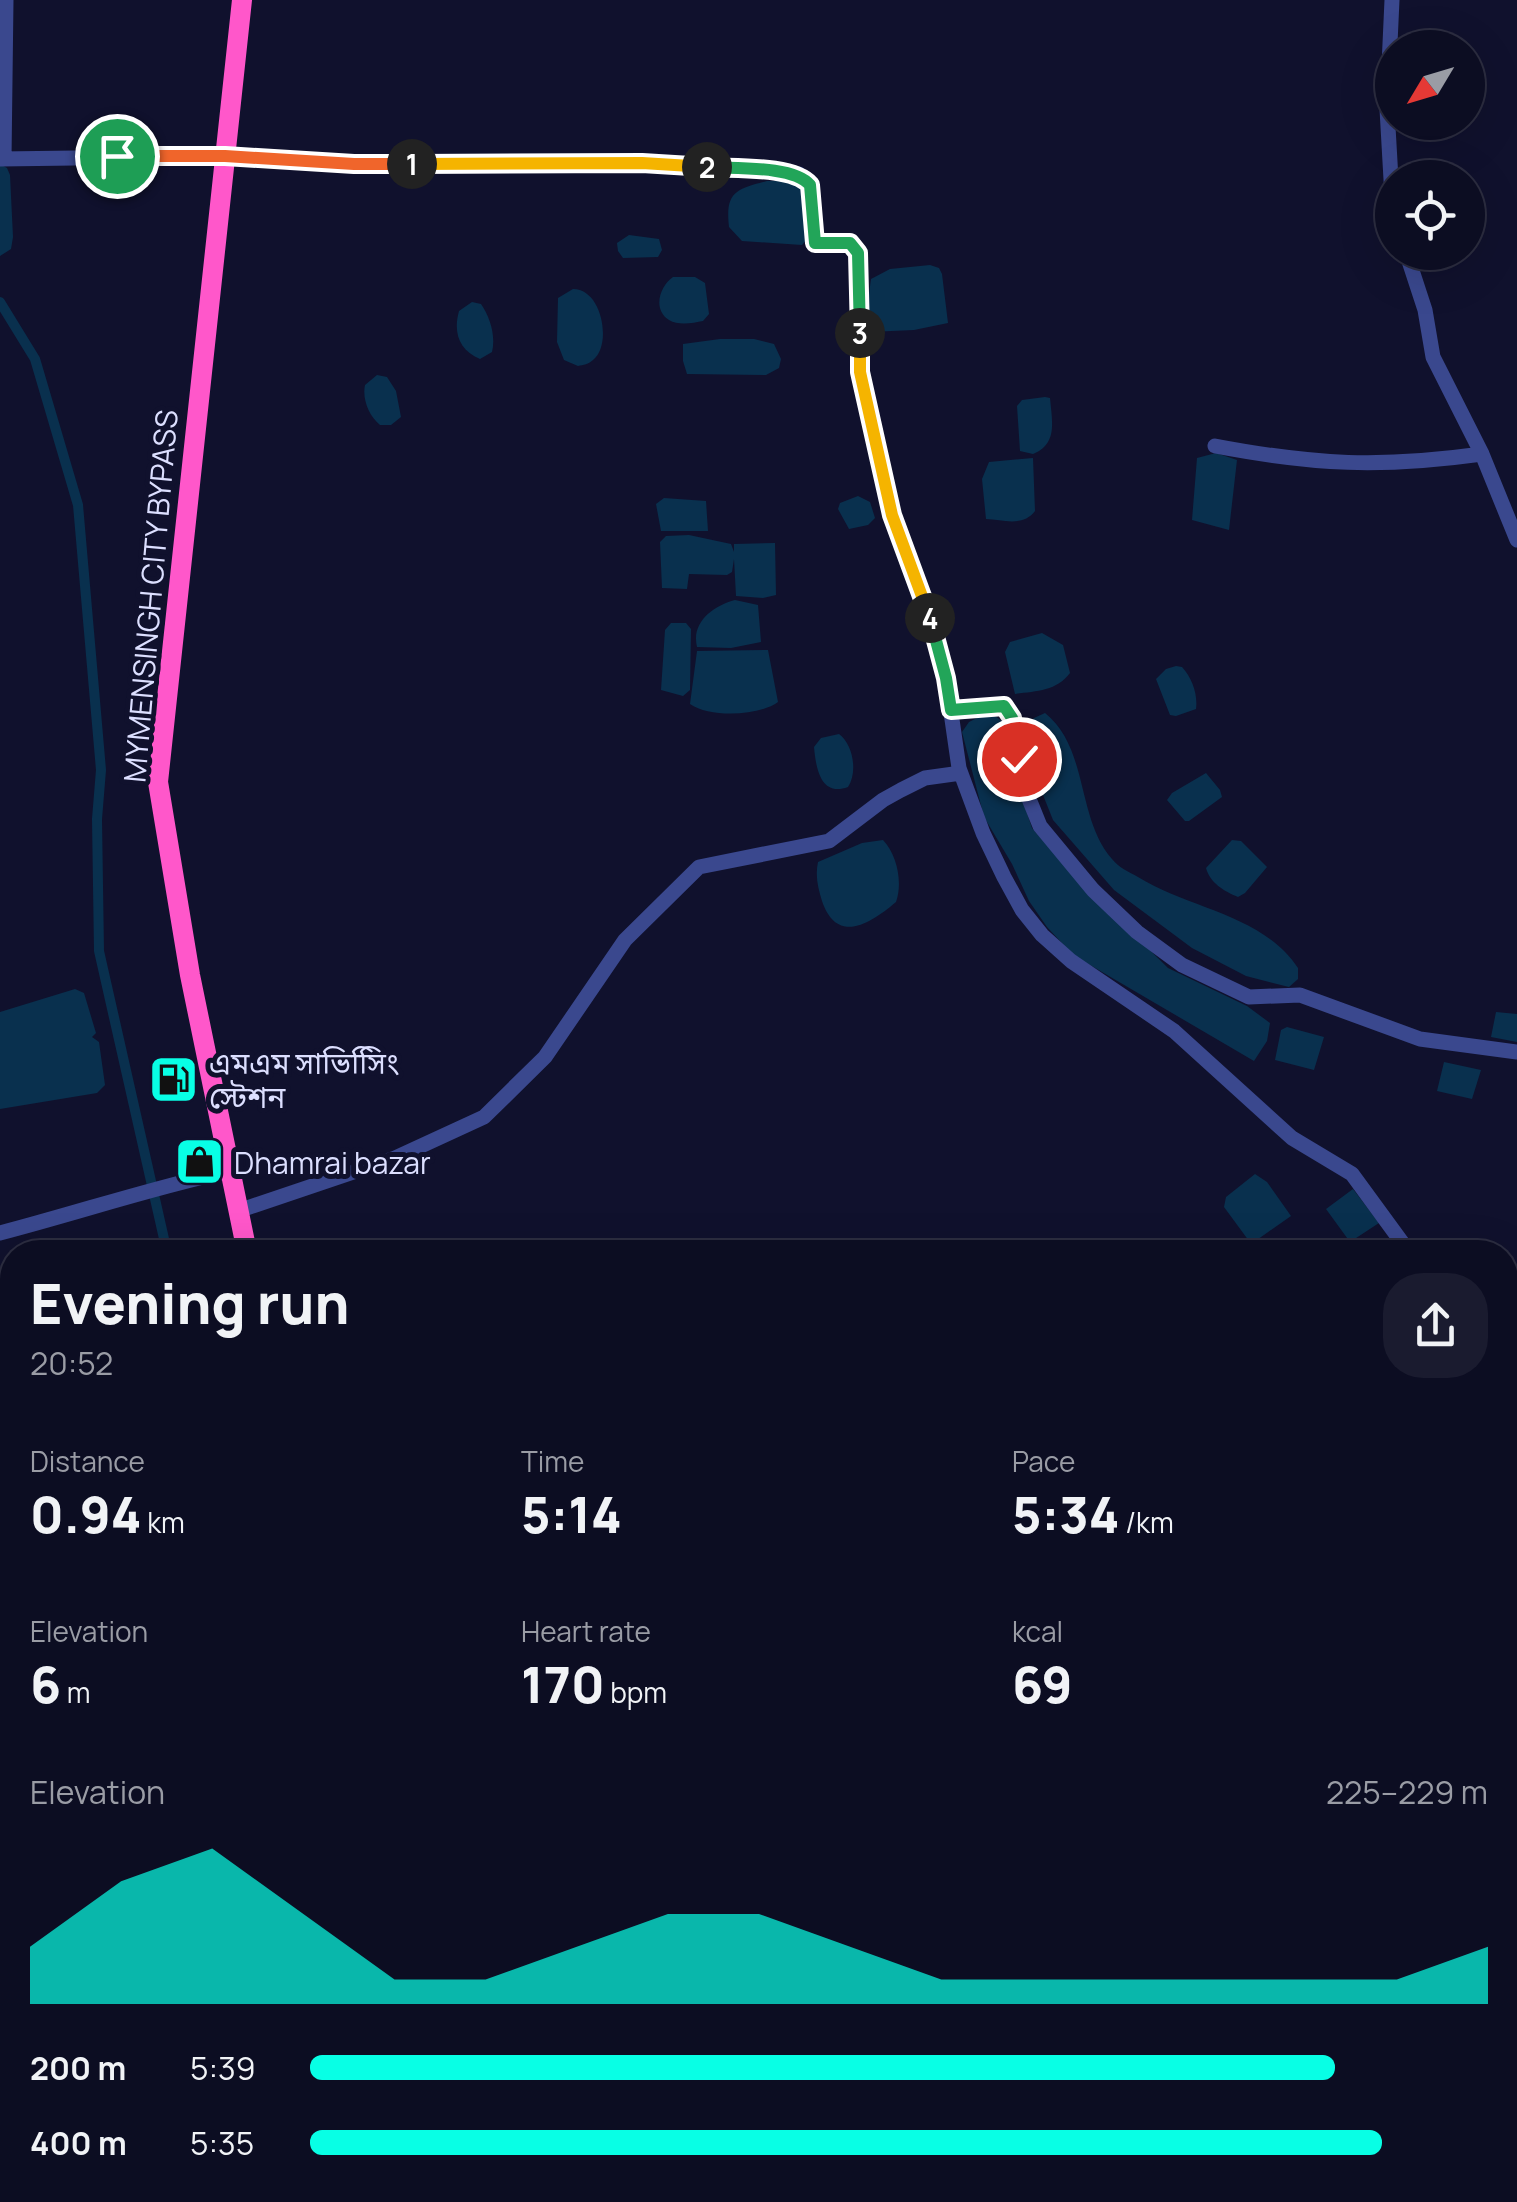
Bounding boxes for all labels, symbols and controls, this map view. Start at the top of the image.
north arrow [1375,30,1485,140]
map controls [1375,30,1485,270]
pin [75,114,160,199]
icon: arrive [90,129,145,184]
pin: 1 [387,139,437,189]
pin: 2 [682,142,732,192]
text: 1 [406,145,418,183]
text: 2 [699,148,715,186]
button: locate [1375,160,1485,270]
pin: 3 [835,308,885,358]
text: 3 [852,314,868,352]
street label: MYMENSINGH CITY BYPASS [113,408,187,784]
pin: 4 [905,593,955,643]
text: 4 [921,599,939,637]
pin [977,717,1062,802]
icon: check [992,732,1047,787]
place label: এমএম সাভ‌িসি‌িং স্ট‌েশন [209,1042,399,1117]
fuel station icon: এমএম সাভ‌িসি‌িং স্ট‌েশন [148,1053,200,1105]
shop icon: Dhamrai bazar [173,1136,225,1188]
place label: Dhamrai bazar [234,1142,431,1183]
text: Evening run [30,1265,349,1341]
button: share [1383,1273,1488,1378]
text: 20:52 [30,1341,113,1385]
text: Distance [30,1442,145,1480]
text: Time [521,1442,584,1480]
text: Pace [1012,1442,1075,1480]
text: 0.94 [30,1480,142,1548]
text: 5:14 [521,1480,622,1548]
text: 5:34 [1012,1480,1120,1548]
text: km [142,1503,185,1541]
text: /km [1120,1503,1174,1541]
text: Elevation [30,1612,148,1650]
text: Heart rate [521,1612,651,1650]
text: kcal [1012,1612,1063,1650]
text: 6 [30,1650,61,1718]
text: 170 [521,1650,605,1718]
text: 69 [1012,1650,1073,1718]
text: m [61,1673,90,1711]
text: bpm [605,1673,667,1711]
text: Elevation [30,1770,165,1814]
text: 225–229 m [1326,1770,1488,1814]
text: 200 m [30,2046,126,2090]
text: 5:39 [190,2046,256,2090]
text: 400 m [30,2121,127,2165]
text: 5:35 [190,2121,254,2165]

